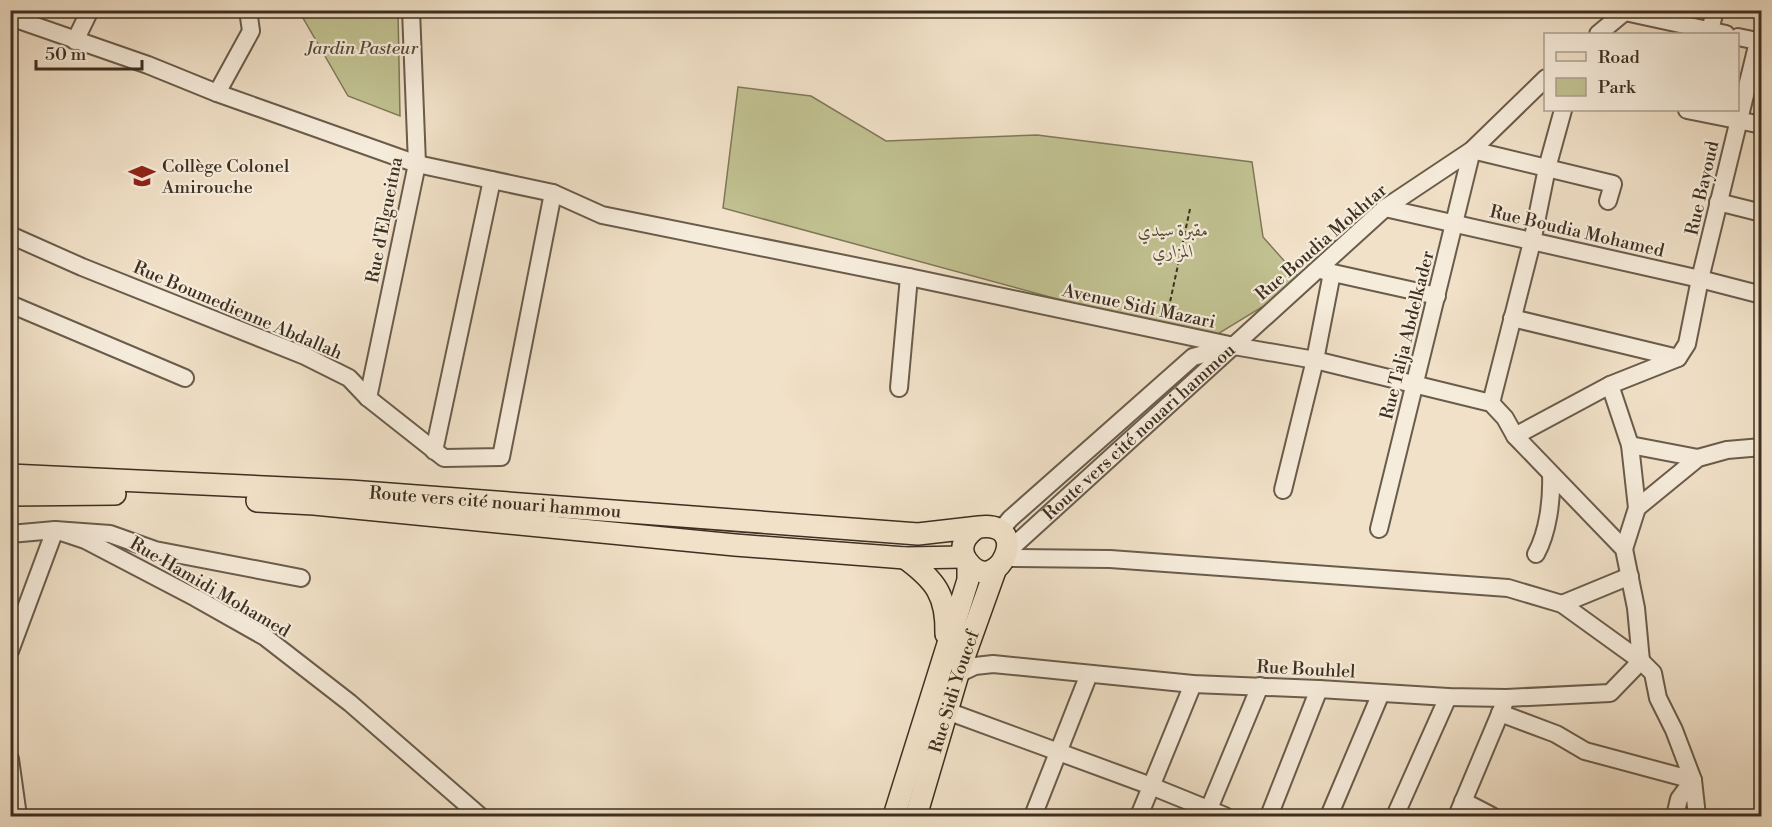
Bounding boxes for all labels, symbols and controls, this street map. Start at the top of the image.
scale bar [36,33,142,71]
legend [1544,33,1739,111]
park label: Jardin Pasteur [304,37,418,60]
text: 50 m [45,43,87,66]
text: Road [1598,46,1641,69]
text: Park [1598,76,1637,99]
street label: Rue Bayoud [1680,138,1725,238]
street label: Rue d'Elgueitna [361,154,408,285]
place label: Collège Colonel Amirouche [161,155,290,199]
school or university icon: Collège Colonel Amirouche [127,161,157,191]
street label: Rue Boudia Mokhtar [1251,179,1392,306]
street label: Rue Boudia Mohamed [1487,200,1667,263]
park label: مقبرة سيدي المزاري [1138,219,1208,266]
street label: Rue Talja Abdelkader [1375,248,1440,422]
street label: Rue Boumedienne Abdallah [130,256,346,365]
street label: Avenue Sidi Mazari [1059,279,1218,334]
street label: Route vers cité nouari hammou [1038,338,1241,526]
street label: Route vers cité nouari hammou [368,481,623,524]
street label: Rue Hamidi Mohamed [125,532,295,643]
street label: Rue Sidi Youcef [924,626,985,756]
street label: Rue Bouhlel [1256,655,1357,684]

